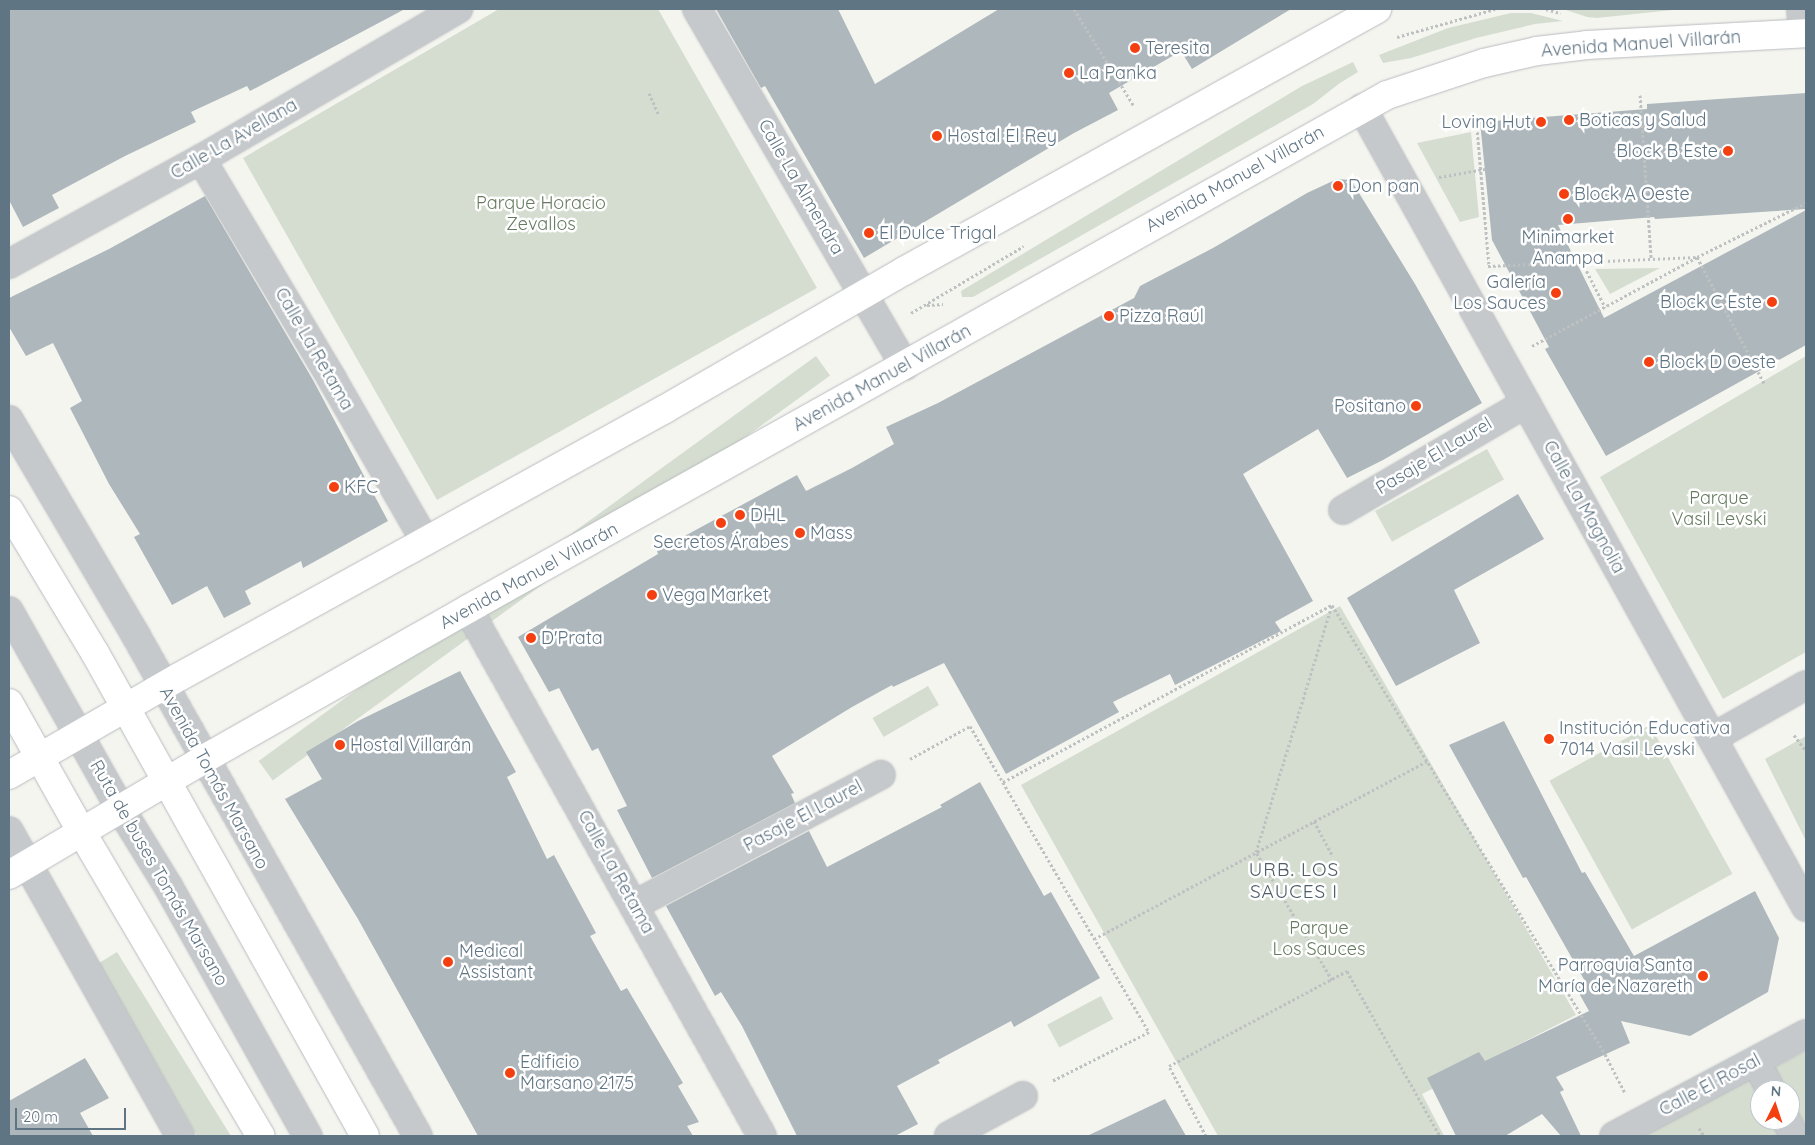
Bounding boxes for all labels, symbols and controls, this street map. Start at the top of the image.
street label: Avenida Manuel Villarán [1540,26,1742,62]
place label: Teresita [1145,37,1210,59]
marker: Teresita [1129,42,1141,54]
place label: La Panka [1079,62,1157,84]
marker: La Panka [1063,67,1075,79]
street label: Calle La Avellana [167,94,301,184]
place label: Boticas y Salud [1579,109,1706,131]
place label: Loving Hut [1441,111,1531,133]
marker: Boticas y Salud [1563,114,1575,126]
street label: Calle La Almendra [754,116,848,258]
marker: Loving Hut [1535,116,1547,128]
street label: Avenida Manuel Villarán [1142,121,1328,237]
place label: Hostal El Rey [947,125,1057,147]
marker: Hostal El Rey [931,130,943,142]
place label: Block B Este [1616,140,1718,162]
marker: Block B Este [1722,145,1734,157]
place label: Don pan [1348,175,1419,197]
marker: Don pan [1332,180,1344,192]
place label: Block A Oeste [1574,183,1690,205]
marker: Block A Oeste [1558,188,1570,200]
park label: Parque Horacio Zevallos [476,193,606,235]
marker: Minimarket Anampa [1562,213,1574,225]
place label: El Dulce Trigal [879,222,997,244]
marker: El Dulce Trigal [863,227,875,239]
place label: Minimarket Anampa [1522,227,1614,270]
place label: Galería Los Sauces [1453,272,1546,314]
street label: Calle La Retama [270,284,358,414]
marker: Galería Los Sauces [1550,287,1562,299]
place label: Block C Este [1660,291,1762,313]
marker: Block C Este [1766,296,1778,308]
place label: Pizza Raúl [1119,305,1204,327]
marker: Pizza Raúl [1103,310,1115,322]
street label: Avenida Manuel Villarán [789,320,975,436]
place label: Block D Oeste [1659,351,1776,373]
marker: Block D Oeste [1643,356,1655,368]
place label: Positano [1334,395,1406,417]
marker: Positano [1410,400,1422,412]
street label: Pasaje El Laurel [1372,413,1496,499]
street label: Calle La Magnolia [1539,437,1629,577]
place label: KFC [344,476,378,498]
marker: KFC [328,481,340,493]
park label: Parque Vasil Levski [1671,488,1767,530]
place label: DHL [750,504,785,526]
marker: DHL [734,509,746,521]
marker: Secretos Árabes [715,517,727,529]
street label: Avenida Manuel Villarán [436,518,622,634]
place label: Mass [810,522,853,544]
marker: Mass [794,527,806,539]
place label: Secretos Árabes [653,531,789,553]
place label: Vega Market [662,584,769,606]
marker: Vega Market [646,589,658,601]
place label: D'Prata [541,627,603,649]
marker: D'Prata [525,632,537,644]
street label: Avenida Tomás Marsano [155,683,273,873]
place label: Institución Educativa 7014 Vasil Levski [1559,718,1730,761]
marker: Institución Educativa 7014 Vasil Levski [1543,733,1555,745]
place label: Hostal Villarán [350,734,471,756]
marker: Hostal Villarán [334,739,346,751]
street label: Ruta de buses Tomás Marsano [85,756,233,990]
street label: Pasaje El Laurel [740,776,866,856]
street label: Calle La Retama [573,807,659,937]
district label: URB. LOS SAUCES I [1248,859,1340,903]
park label: Parque Los Sauces [1273,918,1365,961]
place label: Medical Assistant [459,941,533,984]
marker: Medical Assistant [441,955,455,969]
place label: Parroquia Santa María de Nazareth [1538,955,1693,998]
marker: Parroquia Santa María de Nazareth [1697,970,1709,982]
street label: Calle El Rosal [1656,1049,1764,1121]
place label: Edificio Marsano 2175 [520,1052,634,1094]
marker: Edificio Marsano 2175 [504,1067,516,1079]
north arrow [1750,1080,1800,1130]
text: N [1770,1082,1782,1100]
scale bar [18,1098,129,1130]
text: 20 m [23,1107,58,1126]

